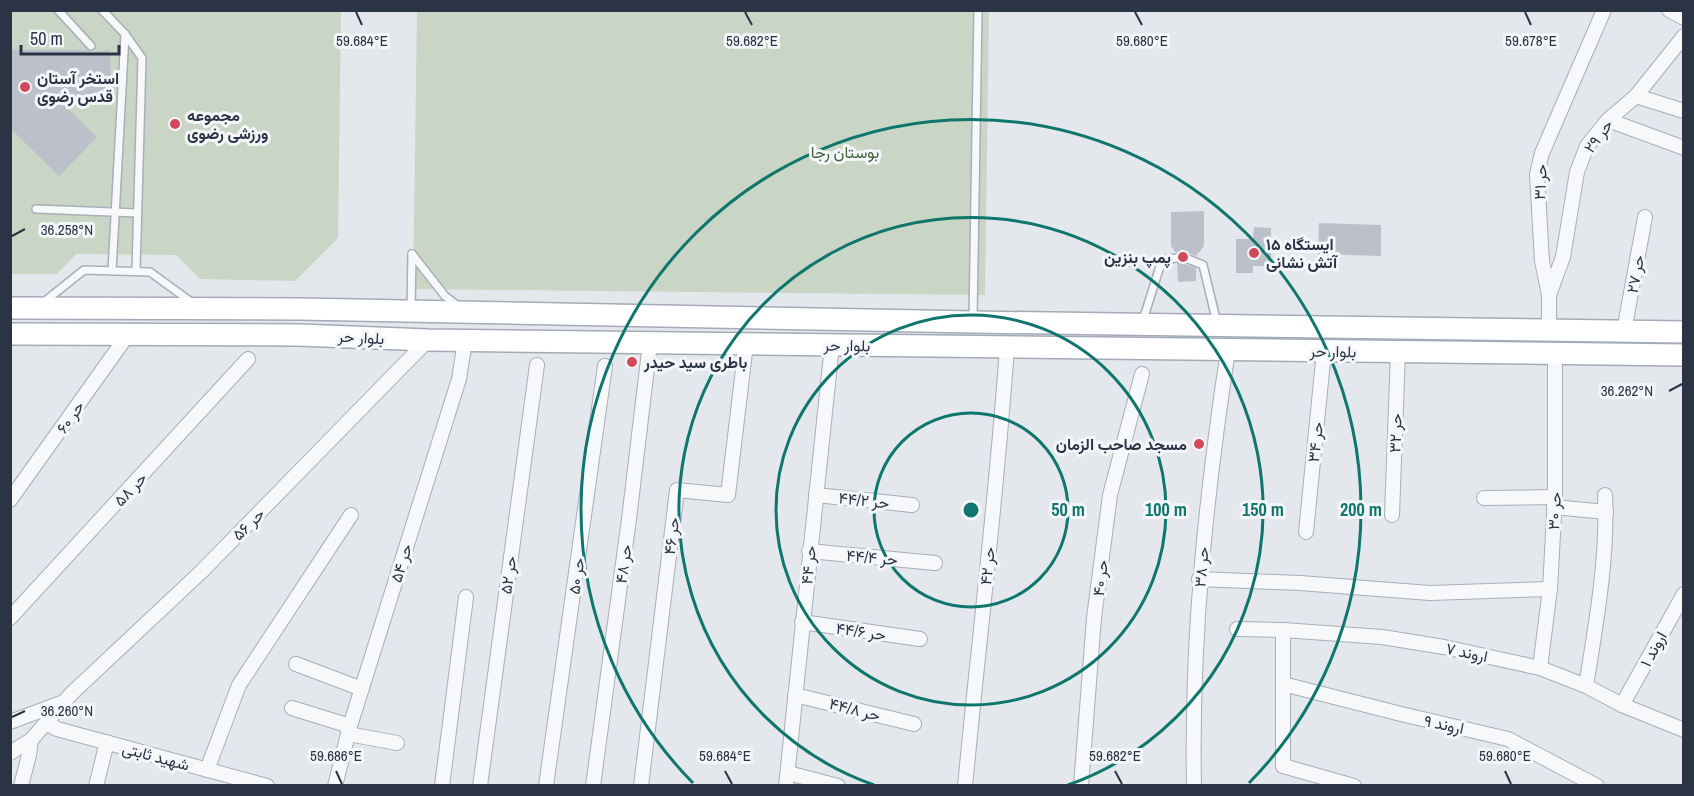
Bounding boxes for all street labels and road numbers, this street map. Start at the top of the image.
street label: حر ۲۹ [1578,114,1618,157]
street label: حر ۳۱ [1528,163,1552,200]
street label: حر ۲۷ [1621,253,1649,295]
street label: بلوار حر [336,325,385,349]
street label: بلوار حر [822,334,871,356]
street label: بلوار حر [1308,340,1357,362]
street label: حر ۶۰ [51,396,89,438]
street label: حر ۳۲ [1383,413,1407,453]
street label: حر ۳۴ [1302,421,1328,463]
street label: حر ۵۸ [109,467,152,511]
street label: حر ۴۴/۲ [838,486,891,514]
street label: حر ۳۰ [1542,491,1566,530]
street label: حر ۵۶ [227,503,269,545]
street label: حر ۴۶ [658,516,684,556]
street label: حر ۵۴ [385,541,417,585]
street label: حر ۴۸ [609,543,637,585]
street label: حر ۴۴ [795,544,821,585]
street label: حر ۴۴/۴ [845,544,899,570]
street label: حر ۴۲ [974,546,1000,586]
street label: حر ۳۸ [1188,546,1214,588]
street label: حر ۵۲ [494,554,522,596]
street label: حر ۵۰ [563,556,589,596]
street label: حر ۴۰ [1087,558,1113,597]
street label: حر ۴۴/۶ [835,617,888,645]
street label: اروند ۱ [1634,627,1672,671]
street label: اروند ۷ [1444,637,1490,667]
street label: حر ۴۴/۸ [827,692,883,726]
street label: اروند ۹ [1422,709,1466,739]
street label: شهید ثابتی [120,736,192,776]

